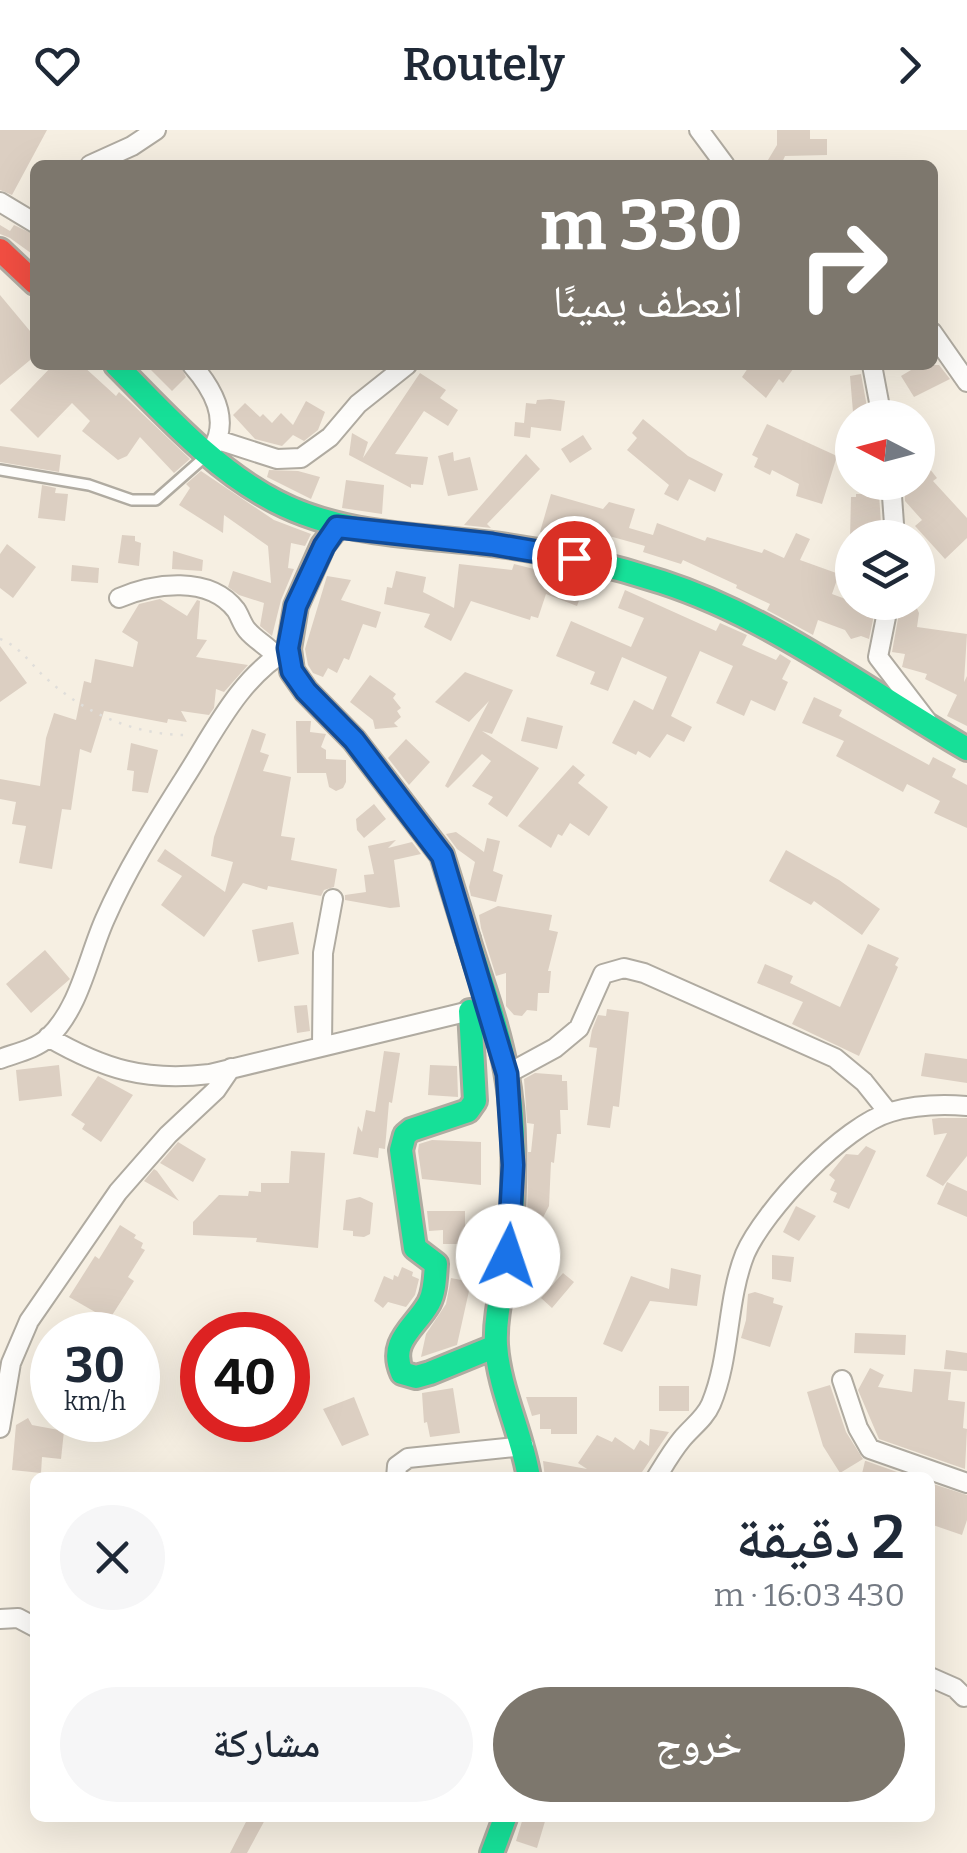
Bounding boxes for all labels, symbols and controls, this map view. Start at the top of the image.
icon: heart [30,38,85,93]
text: Routely [403,38,565,92]
icon: forward [882,38,937,93]
text: 330 m [540,184,743,268]
icon: right [778,200,908,330]
text: انعطف يمينًا [552,275,743,329]
north arrow [835,400,935,500]
map controls [835,400,935,620]
pin [532,516,617,601]
button: layers [835,520,935,620]
icon: arrive [547,531,602,586]
position arrow [456,1204,560,1308]
speed limit sign: 40 [180,1312,310,1442]
text: 30 [65,1335,125,1395]
text: km/h [64,1387,126,1417]
text: 2 دقيقة [736,1502,905,1574]
button: close [60,1505,165,1610]
text: 430 m · 16:03 [714,1576,905,1614]
button: مشاركة [60,1687,473,1802]
button: خروج [493,1687,905,1802]

